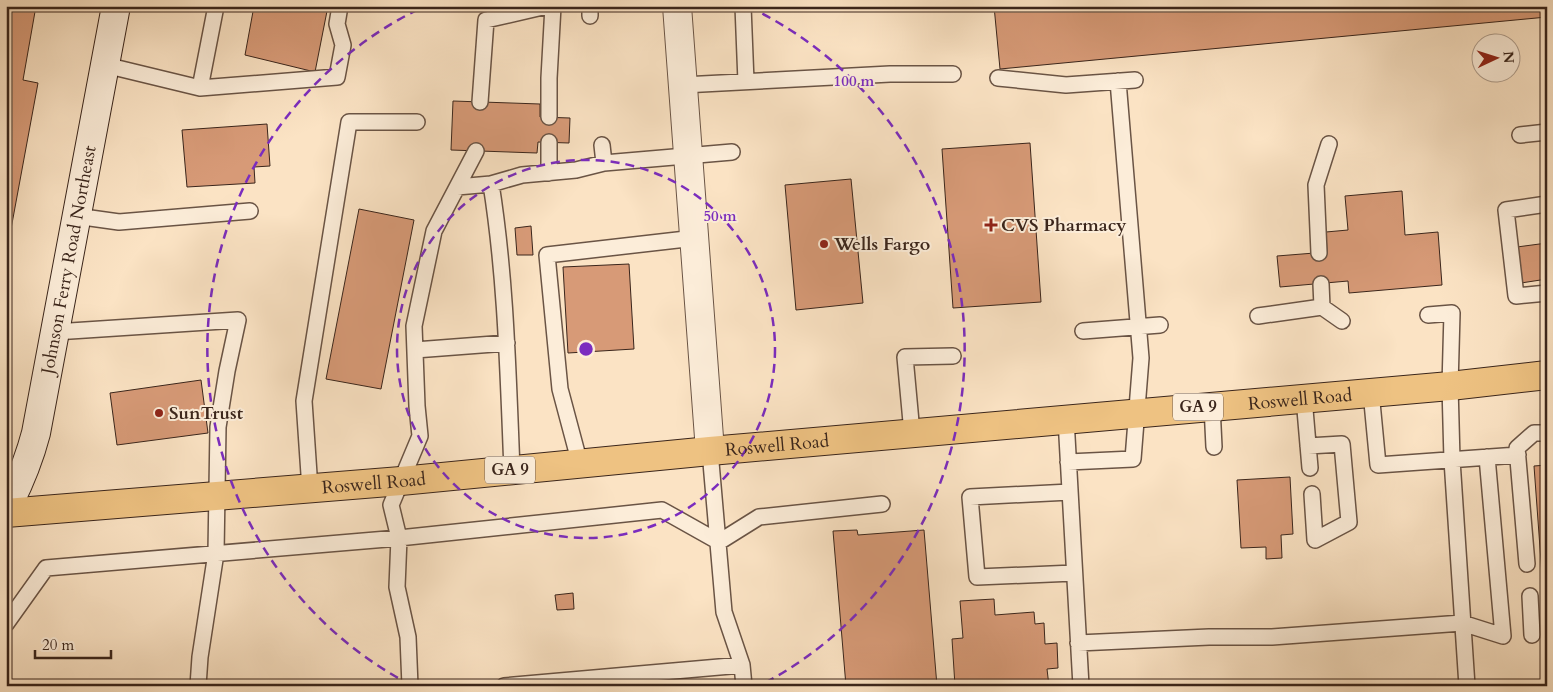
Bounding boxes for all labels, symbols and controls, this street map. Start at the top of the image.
north arrow [1470,32,1520,82]
text: N [1499,50,1518,64]
text: 100 m [834,71,875,91]
street label: Johnson Ferry Road Northeast [34,143,102,379]
text: 50 m [703,206,737,226]
place label: CVS Pharmacy [1001,213,1127,238]
marker: CVS Pharmacy [985,219,997,231]
place label: Wells Fargo [833,232,930,257]
marker: Wells Fargo [818,238,830,250]
centre of rings [577,340,595,358]
street label: Roswell Road [1247,382,1354,416]
road number: GA 9 [1173,394,1223,421]
place label: SunTrust [169,401,244,426]
marker: SunTrust [153,407,165,419]
street label: Roswell Road [724,428,831,462]
road number: GA 9 [485,456,535,484]
street label: Roswell Road [321,466,427,500]
scale bar [35,627,111,659]
text: 20 m [42,635,74,655]

